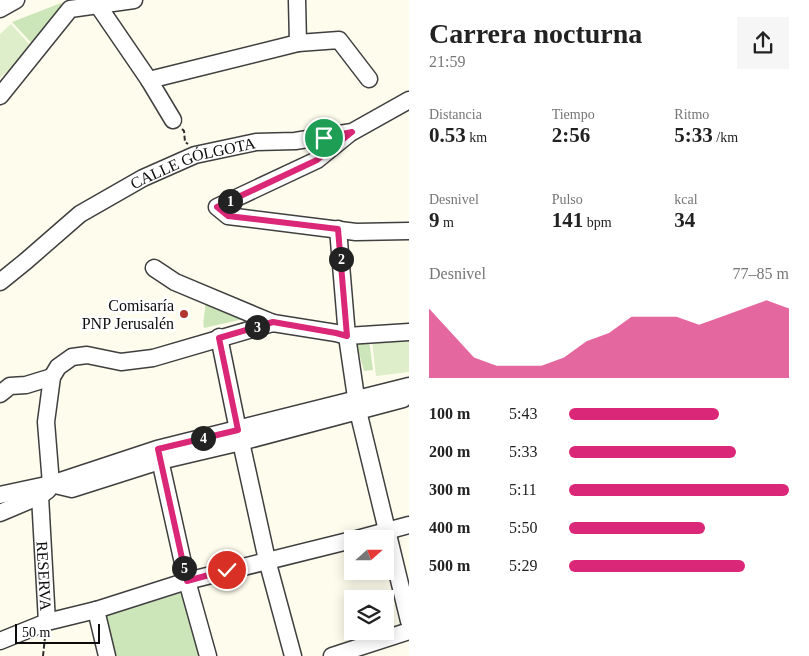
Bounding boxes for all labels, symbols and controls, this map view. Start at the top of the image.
button: share [737,17,789,69]
text: Carrera nocturna [429,18,642,49]
text: 21:59 [429,53,465,70]
text: Distancia [429,107,482,122]
text: Tiempo [552,107,595,122]
text: Ritmo [674,107,709,122]
pin [303,117,345,159]
text: 0.53 [429,123,466,147]
text: 2:56 [552,123,590,147]
text: 5:33 [674,123,713,147]
icon: arrive [310,124,338,152]
text: km [466,130,487,145]
text: /km [713,130,738,145]
street label: CALLE GÓLGOTA [127,134,257,192]
pin: 1 [218,188,242,214]
text: Desnivel [429,192,479,207]
text: Pulso [552,192,583,207]
text: kcal [674,192,698,207]
text: 1 [227,194,234,209]
text: 9 [429,208,440,232]
text: 141 [552,208,583,232]
text: 34 [674,208,695,232]
text: m [440,215,454,230]
text: bpm [583,215,612,230]
pin: 2 [328,246,354,272]
text: 2 [338,252,345,267]
text: Desnivel [429,265,486,282]
text: 77–85 m [733,265,789,282]
place label: Comisaría PNP Jerusalén [82,297,174,332]
marker: Comisaría PNP Jerusalén [178,308,190,320]
pin: 3 [244,314,270,340]
text: 3 [254,320,261,335]
text: 100 m [429,405,470,422]
text: 5:43 [509,405,537,422]
pin: 4 [190,426,216,450]
text: 4 [200,431,207,446]
text: 200 m [429,443,470,460]
text: 5:33 [509,443,537,460]
text: 300 m [429,481,470,498]
text: 5:11 [509,481,537,498]
text: 400 m [429,519,470,536]
text: 5:50 [509,519,537,536]
north arrow [344,530,394,580]
map controls [344,530,394,640]
street label: RESERVA [34,541,54,612]
pin [206,549,248,591]
pin: 5 [172,556,196,580]
icon: check [213,556,241,584]
text: 500 m [429,557,470,574]
text: 5:29 [509,557,537,574]
text: 5 [181,561,188,576]
button: layers [344,590,394,640]
scale bar [15,621,100,644]
text: 50 m [22,625,50,640]

